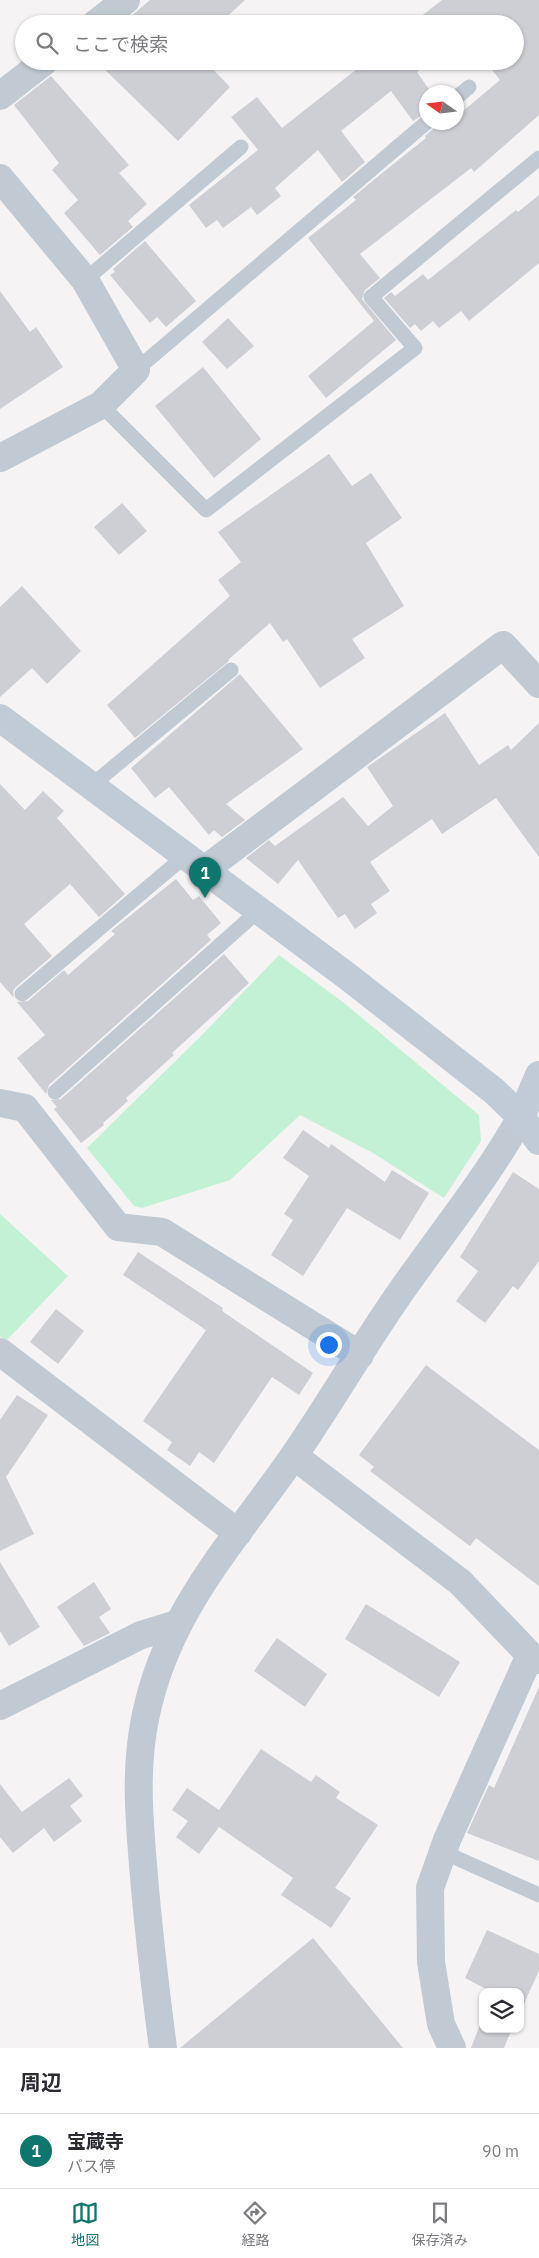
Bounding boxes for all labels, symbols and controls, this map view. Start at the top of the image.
search box [15,15,524,70]
icon: search [33,29,61,57]
text: ここで検索 [73,32,168,56]
north arrow [419,85,464,130]
pin: 1 [189,857,221,898]
your location [316,1332,342,1358]
map controls [479,1988,524,2033]
button: layers [479,1988,524,2033]
text: 周辺 [20,2068,62,2096]
text: 宝蔵寺 [67,2129,124,2153]
text: 1 [31,2141,41,2161]
text: 90 m [482,2141,519,2161]
text: バス停 [67,2156,115,2176]
tab: 地図 [71,2199,99,2249]
tab: 経路 [241,2199,269,2249]
tab: 保存済み [412,2199,468,2249]

